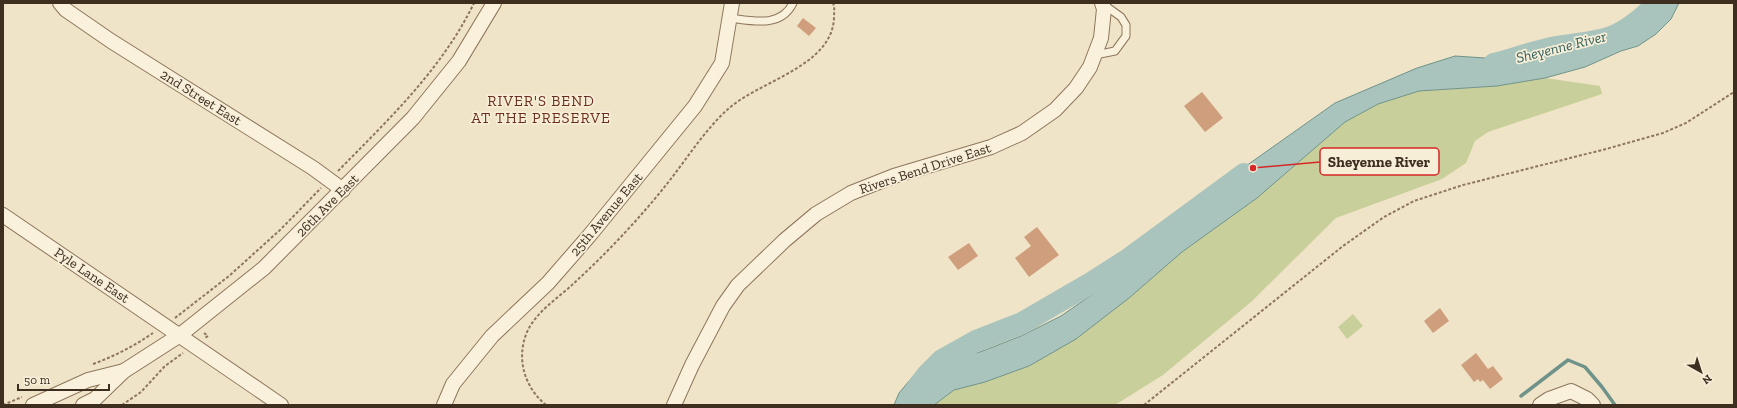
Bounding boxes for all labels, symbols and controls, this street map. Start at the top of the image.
water label: Sheyenne River [1514,27,1609,67]
street label: 2nd Street East [157,66,245,130]
district label: RIVER'S BEND AT THE PRESERVE [471,92,611,127]
street label: Rivers Bend Drive East [857,139,994,198]
callout: Sheyenne River [1320,148,1439,175]
text: Sheyenne River [1328,153,1431,171]
street label: 25th Avenue East [566,168,647,260]
street label: 26th Ave East [292,170,363,240]
street label: Pyle Lane East [51,244,133,307]
north arrow [1681,352,1721,392]
scale bar [18,366,109,392]
text: N [1699,372,1714,387]
text: 50 m [24,373,51,387]

